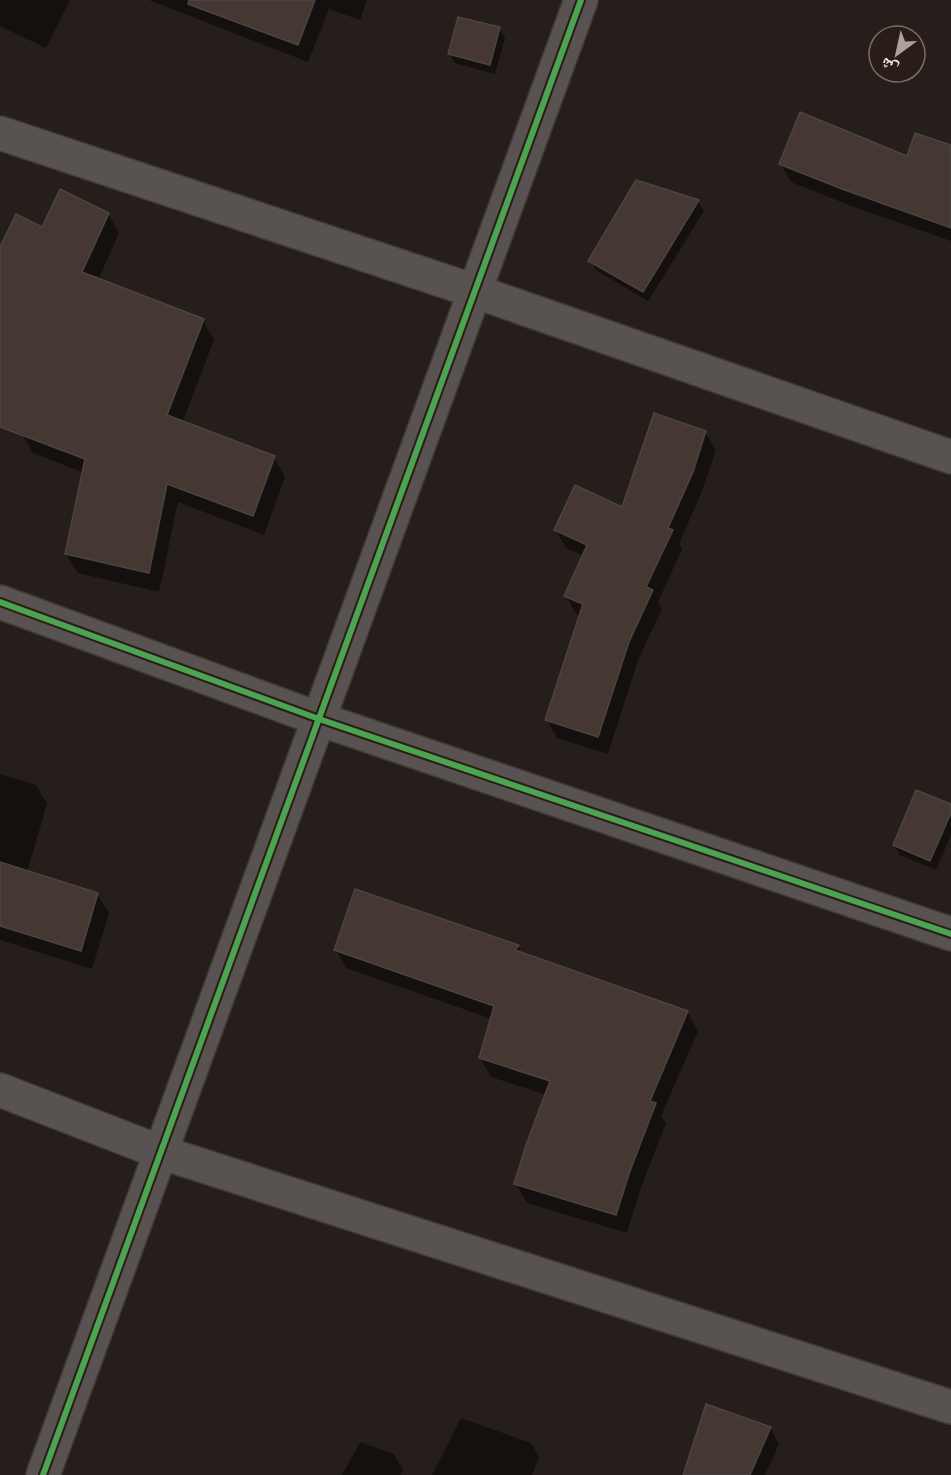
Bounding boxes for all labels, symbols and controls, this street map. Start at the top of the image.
north arrow [867,24,927,84]
text: ش [876,54,901,80]

